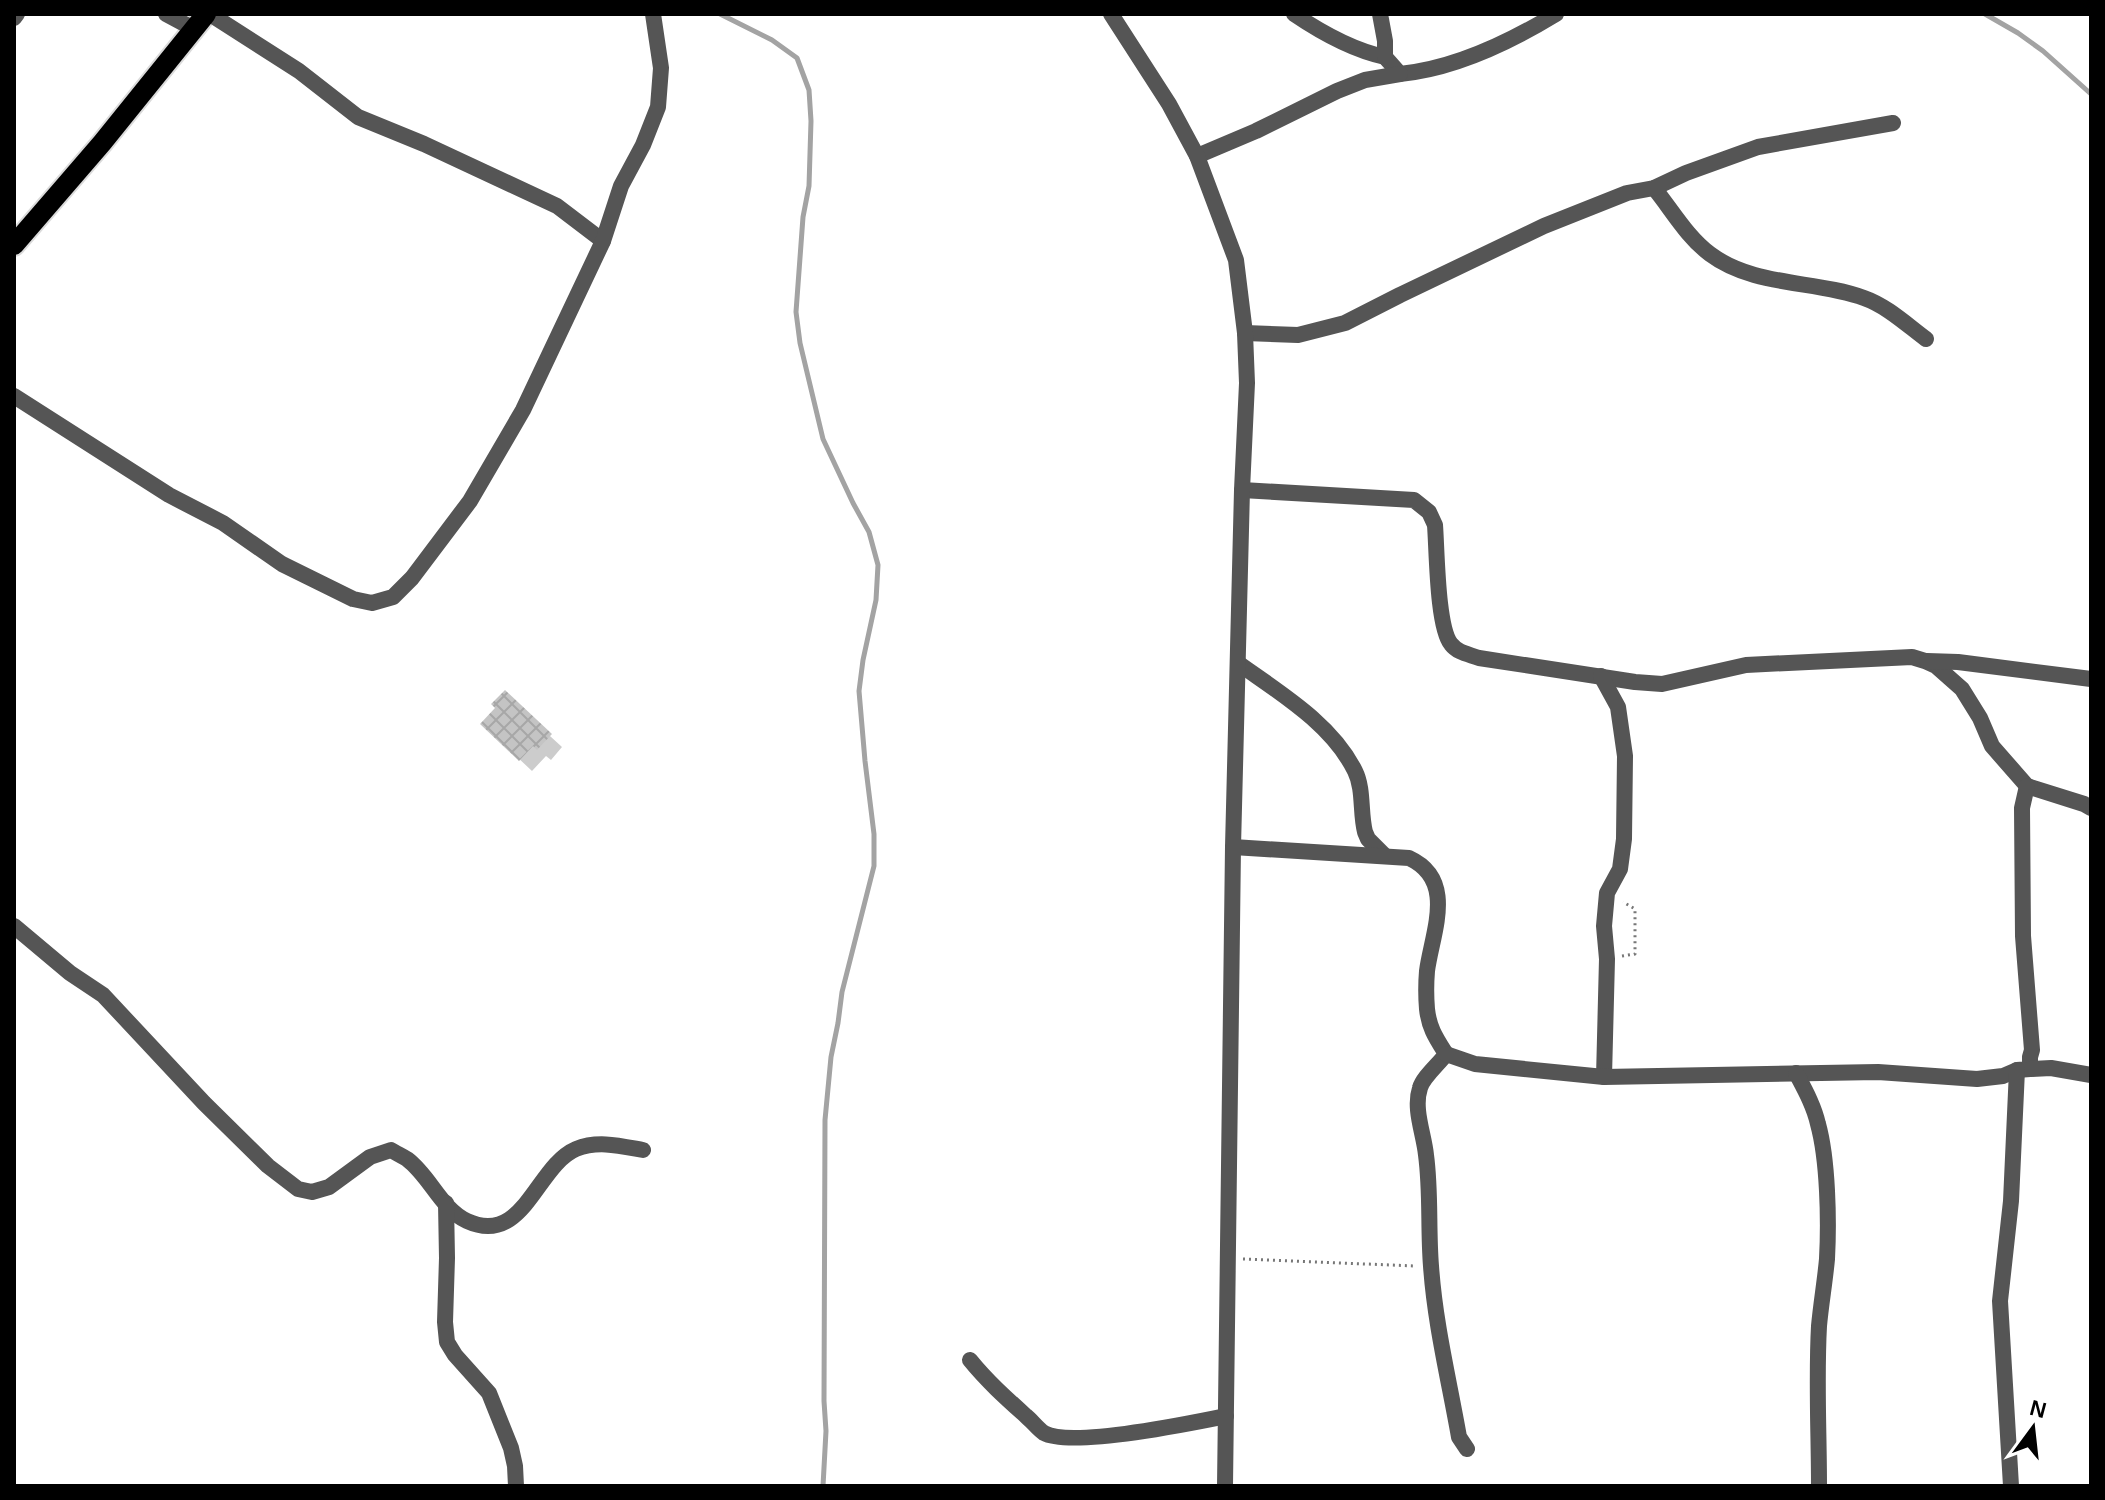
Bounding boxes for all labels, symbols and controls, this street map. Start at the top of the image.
north arrow [1993,1388,2073,1468]
text: N [2027,1395,2049,1423]

